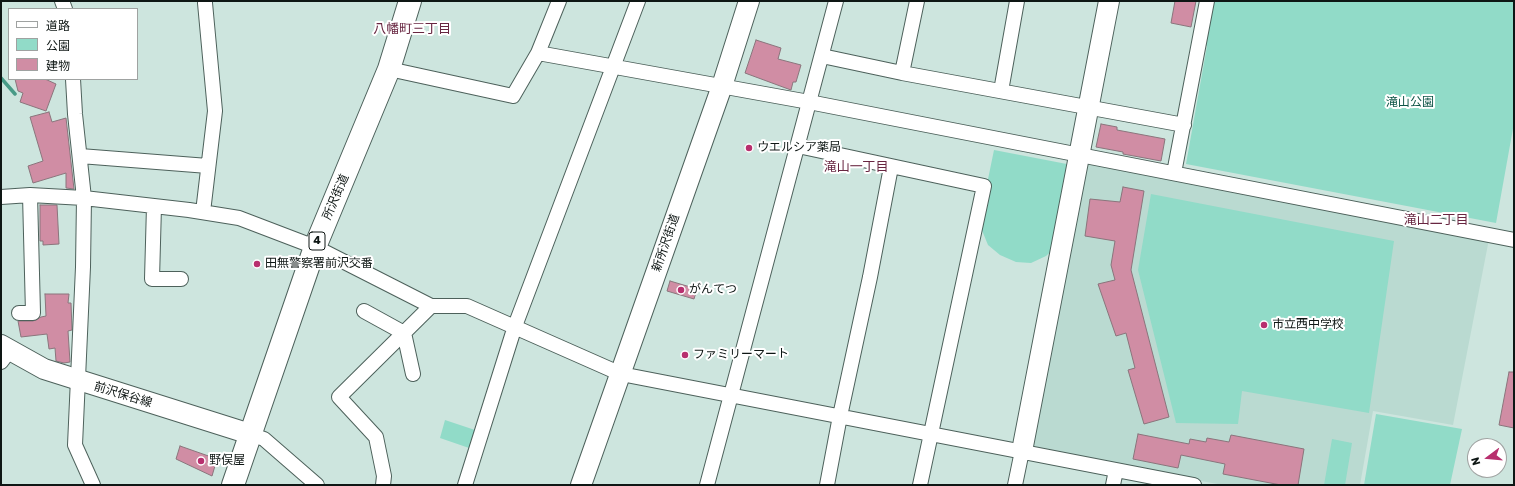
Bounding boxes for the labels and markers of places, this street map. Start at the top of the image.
place label: ウエルシア薬局 [757,141,841,155]
marker: ウエルシア薬局 [744,143,754,153]
place label: 田無警察署前沢交番 [265,257,373,271]
marker: 田無警察署前沢交番 [252,259,262,269]
place label: がんてつ [689,283,737,297]
marker: がんてつ [676,285,686,295]
place label: 市立西中学校 [1272,318,1344,332]
marker: 市立西中学校 [1259,320,1269,330]
place label: ファミリーマート [693,348,789,362]
marker: ファミリーマート [680,350,690,360]
place label: 野俣屋 [209,454,245,468]
marker: 野俣屋 [196,456,206,466]

